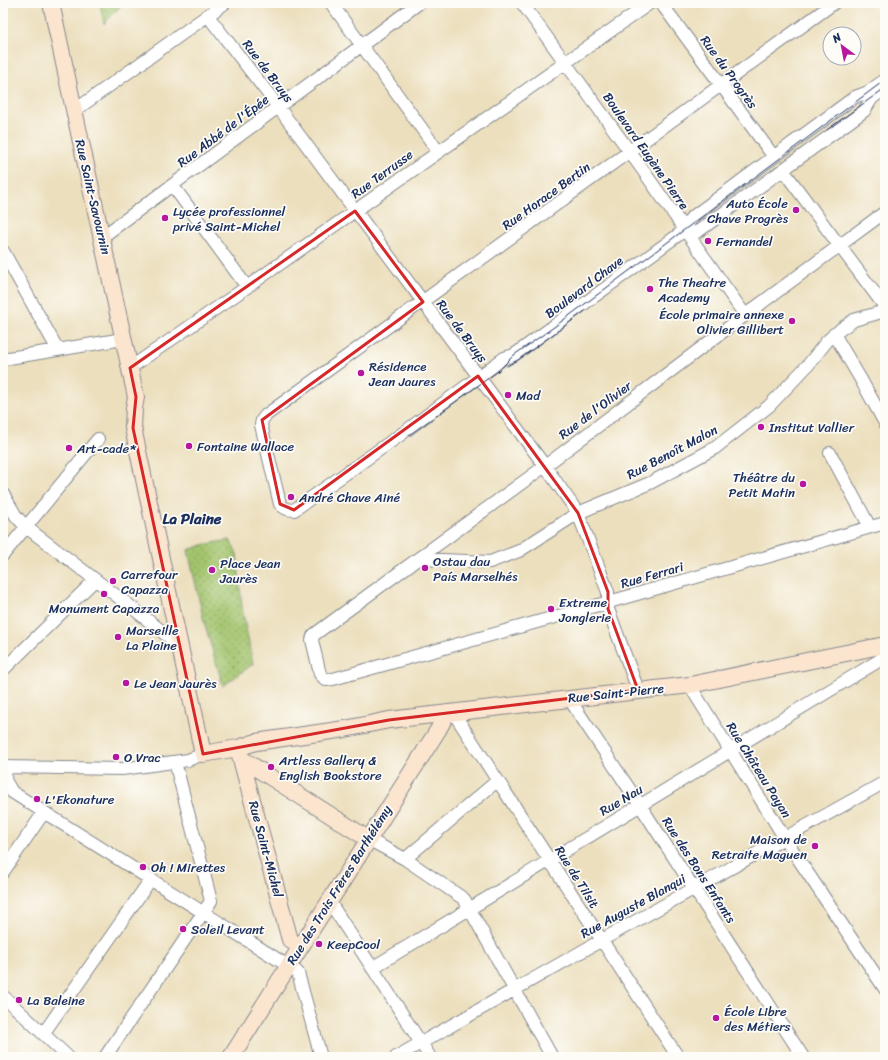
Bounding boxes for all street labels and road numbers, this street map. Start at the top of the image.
street label: Rue du Progrès [694,30,764,114]
street label: Rue de Bruys [236,34,300,109]
street label: Boulevard Eugène Pierre [597,87,695,215]
street label: Rue Abbé de l'Épée [172,88,274,173]
street label: Rue Saint-Savournin [69,137,117,257]
street label: Rue Terrusse [346,143,418,205]
street label: Rue Horace Bertin [497,156,595,236]
street label: Boulevard Chave [540,250,628,324]
street label: Rue de Bruys [430,294,494,369]
street label: Rue de l'Olivier [553,374,637,445]
street label: Rue Benoît Malon [622,418,722,486]
street label: Rue Ferrari [618,555,686,595]
street label: Rue Saint-Pierre [567,676,666,709]
street label: Rue Château Payan [720,717,798,823]
street label: Rue Nau [595,778,647,822]
street label: Rue Saint-Michel [242,798,290,900]
street label: Rue des Trois Frères Barthélémy [280,800,398,970]
street label: Rue des Bons Enfants [656,812,743,928]
street label: Rue de Tilsit [549,841,606,913]
street label: Rue Auguste Blanqui [576,867,690,945]

